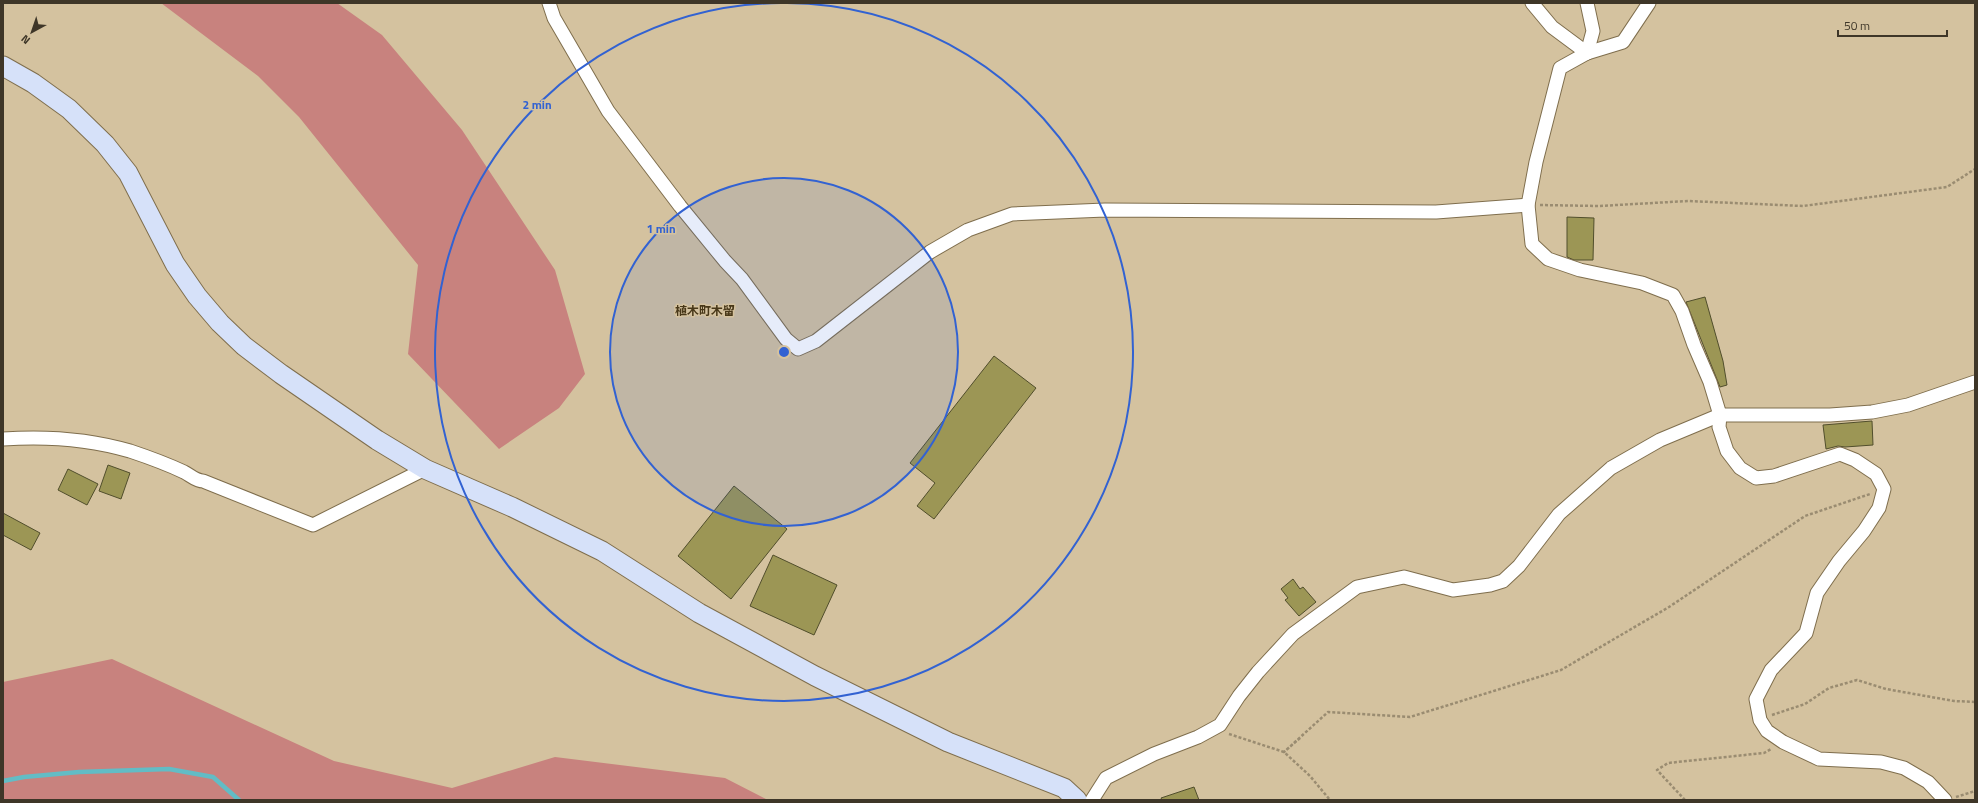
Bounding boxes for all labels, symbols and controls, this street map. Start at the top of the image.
north arrow [12,12,52,52]
scale bar [1838,12,1947,38]
text: 50 m [1844,16,1870,35]
text: N [18,31,34,48]
text: 2 min [522,95,552,114]
text: 1 min [646,219,676,238]
district label: 植木町木留 [675,301,735,320]
centre of rings [777,345,791,359]

